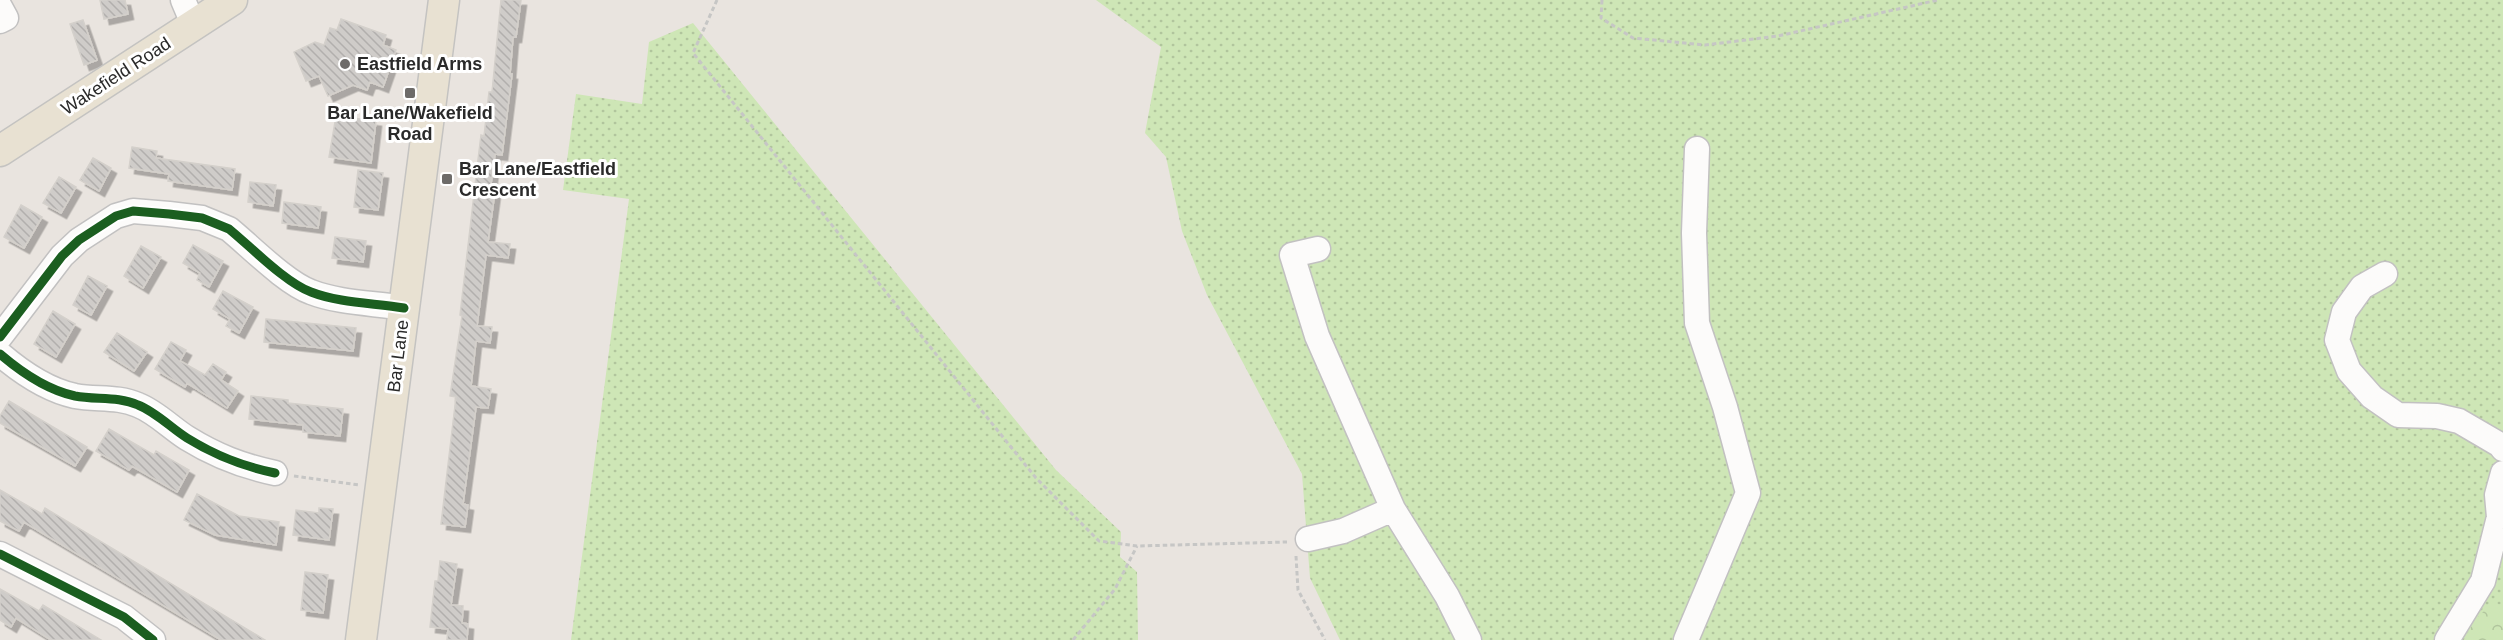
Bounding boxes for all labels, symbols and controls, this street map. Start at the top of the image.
street label: Wakefield Road [58,33,174,119]
place label: Eastfield Arms [357,54,482,74]
marker: Eastfield Arms [338,57,352,71]
marker: Bar Lane/Wakefield Road [403,86,417,100]
place label: Bar Lane/Wakefield Road [327,103,493,144]
place label: Bar Lane/Eastfield Crescent [459,159,616,200]
marker: Bar Lane/Eastfield Crescent [440,172,454,186]
street label: Bar Lane [384,319,412,393]

